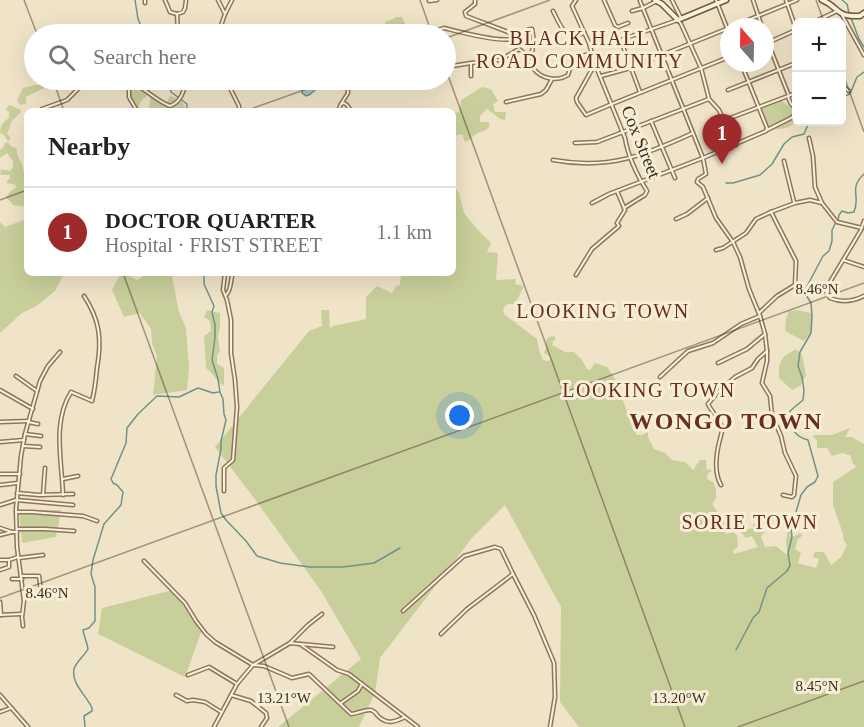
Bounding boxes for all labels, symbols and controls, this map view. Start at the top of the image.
north arrow [720,18,774,72]
map controls [792,18,846,126]
button: + [792,18,846,72]
search box [24,24,456,90]
district label: BLACK HALL ROAD COMMUNITY [476,27,684,72]
icon: search [45,41,78,74]
text: Search here [93,44,196,69]
button: − [792,72,846,126]
street label: Cox Street [617,103,665,181]
pin: 1 [702,114,742,164]
text: Nearby [48,132,130,161]
text: DOCTOR QUARTER [105,208,316,233]
text: 1 [63,221,73,243]
text: 1.1 km [376,221,432,243]
text: Hospital · FRIST STREET [105,234,322,256]
text: 8.46°N [795,281,839,297]
district label: LOOKING TOWN [516,300,690,322]
district label: LOOKING TOWN [562,379,736,401]
your location [445,401,474,430]
district label: WONGO TOWN [629,408,823,434]
district label: SORIE TOWN [681,511,819,533]
text: 8.46°N [25,585,69,601]
text: 8.45°N [795,678,839,694]
text: 13.21°W [257,690,312,706]
text: 13.20°W [652,690,707,706]

